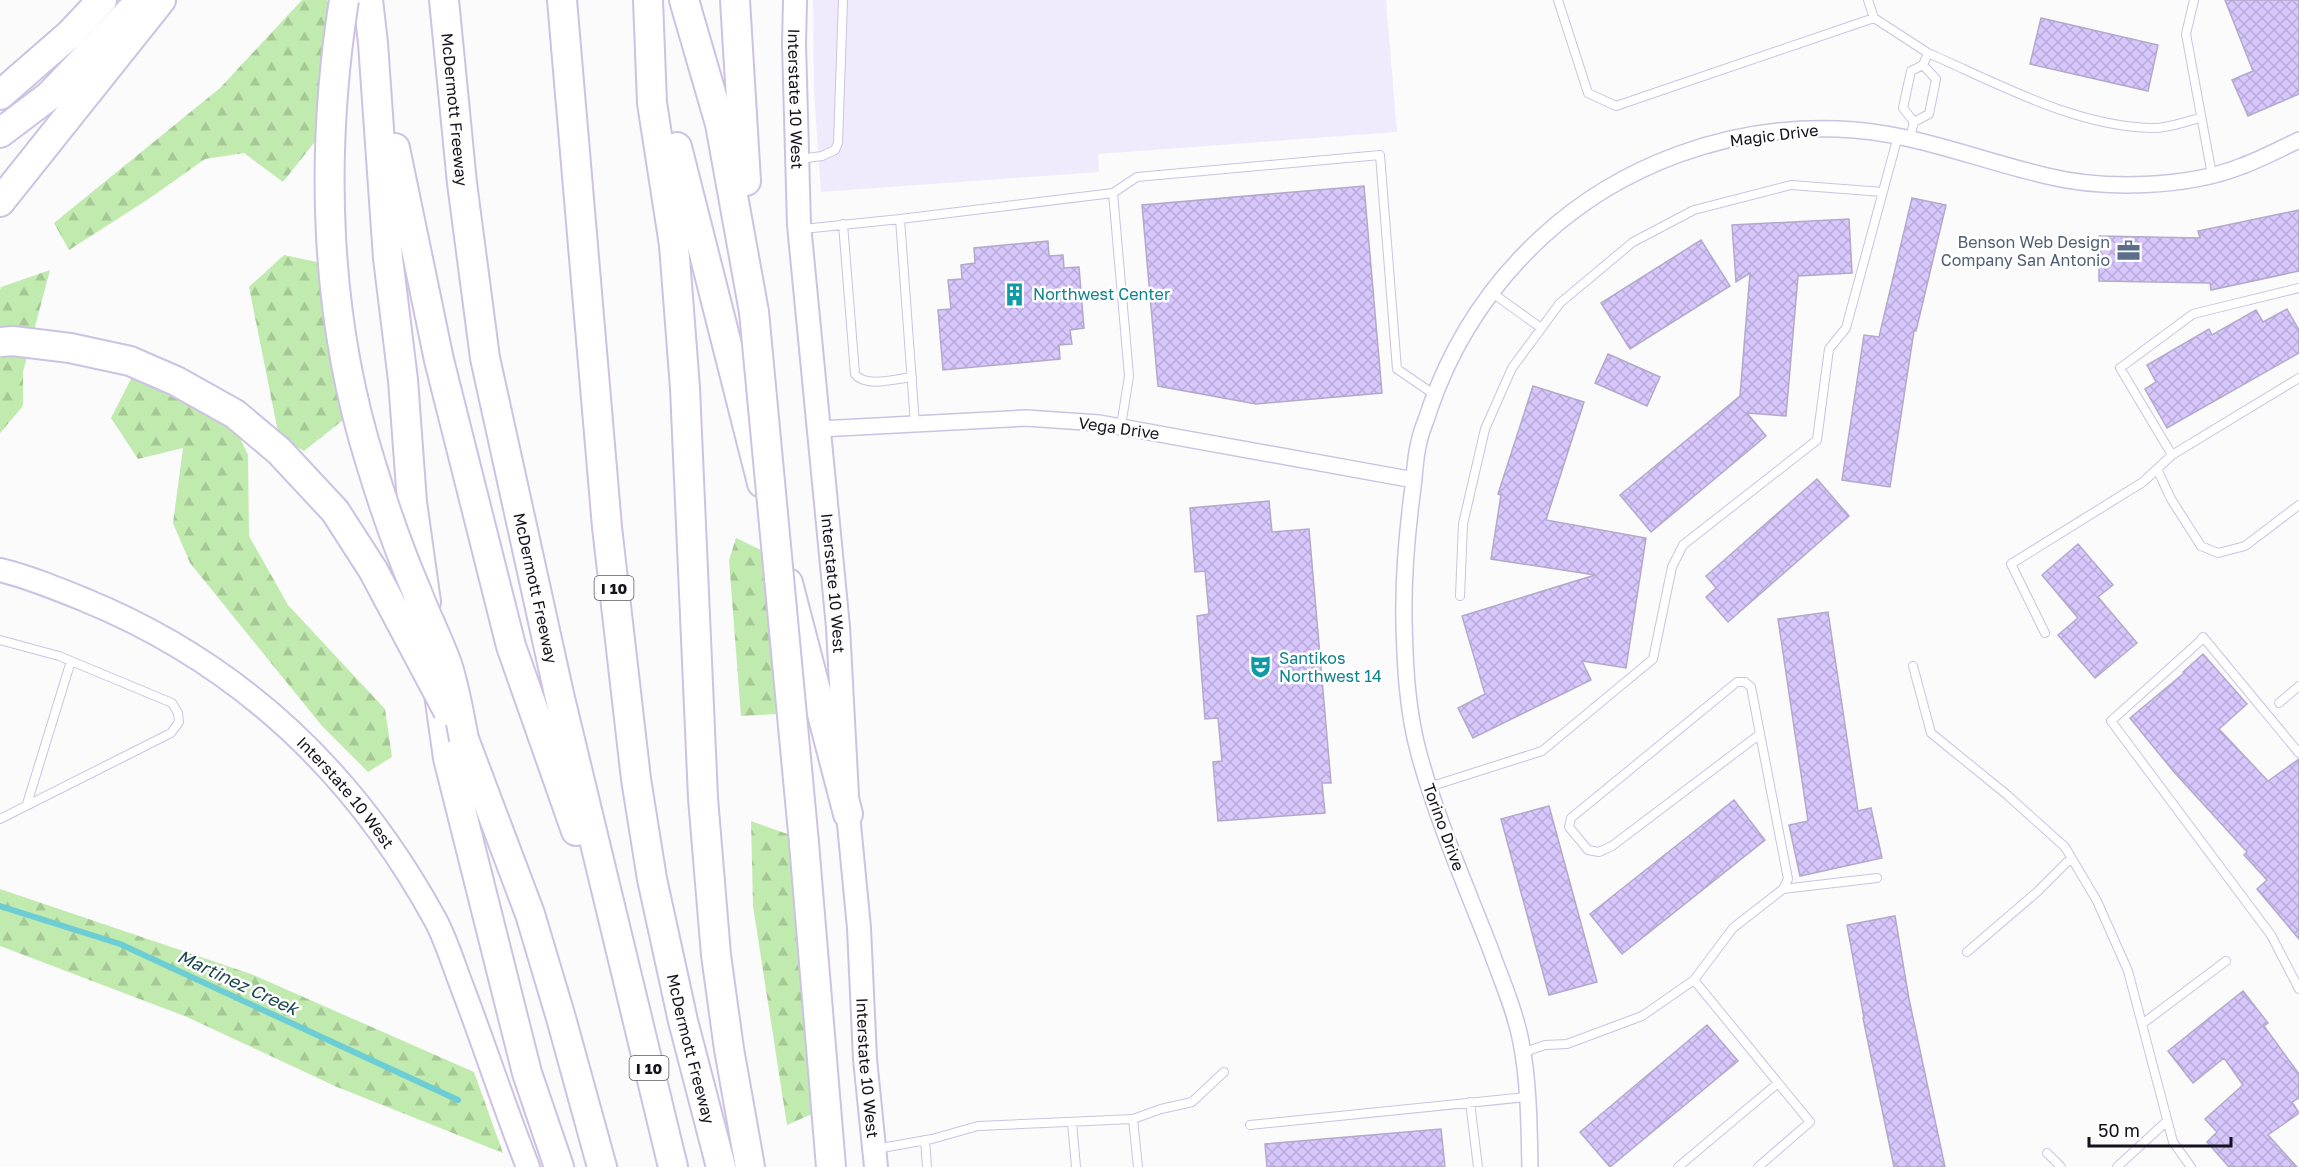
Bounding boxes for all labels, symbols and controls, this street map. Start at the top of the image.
street label: Interstate 10 West [784,28,807,170]
street label: McDermott Freeway [437,32,472,187]
street label: Magic Drive [1728,120,1820,150]
place label: Benson Web Design Company San Antonio [1941,232,2110,270]
office icon: Benson Web Design Company San Antonio [2115,238,2141,264]
building icon: Northwest Center [1002,281,1028,307]
place label: Northwest Center [1033,284,1170,304]
street label: Vega Drive [1077,412,1161,444]
street label: McDermott Freeway [509,511,562,666]
street label: Interstate 10 West [817,512,849,654]
road number: I 10 [594,576,634,600]
place label: Santikos Northwest 14 [1279,648,1382,686]
theatre icon: Santikos Northwest 14 [1248,654,1274,680]
street label: Interstate 10 West [293,732,399,852]
street label: Torino Drive [1419,780,1469,874]
water label: Martinez Creek [174,944,303,1020]
street label: McDermott Freeway [663,972,719,1126]
street label: Interstate 10 West [852,997,883,1139]
road number: I 10 [630,1056,668,1080]
scale bar [2089,1110,2232,1148]
text: 50 m [2098,1119,2140,1141]

